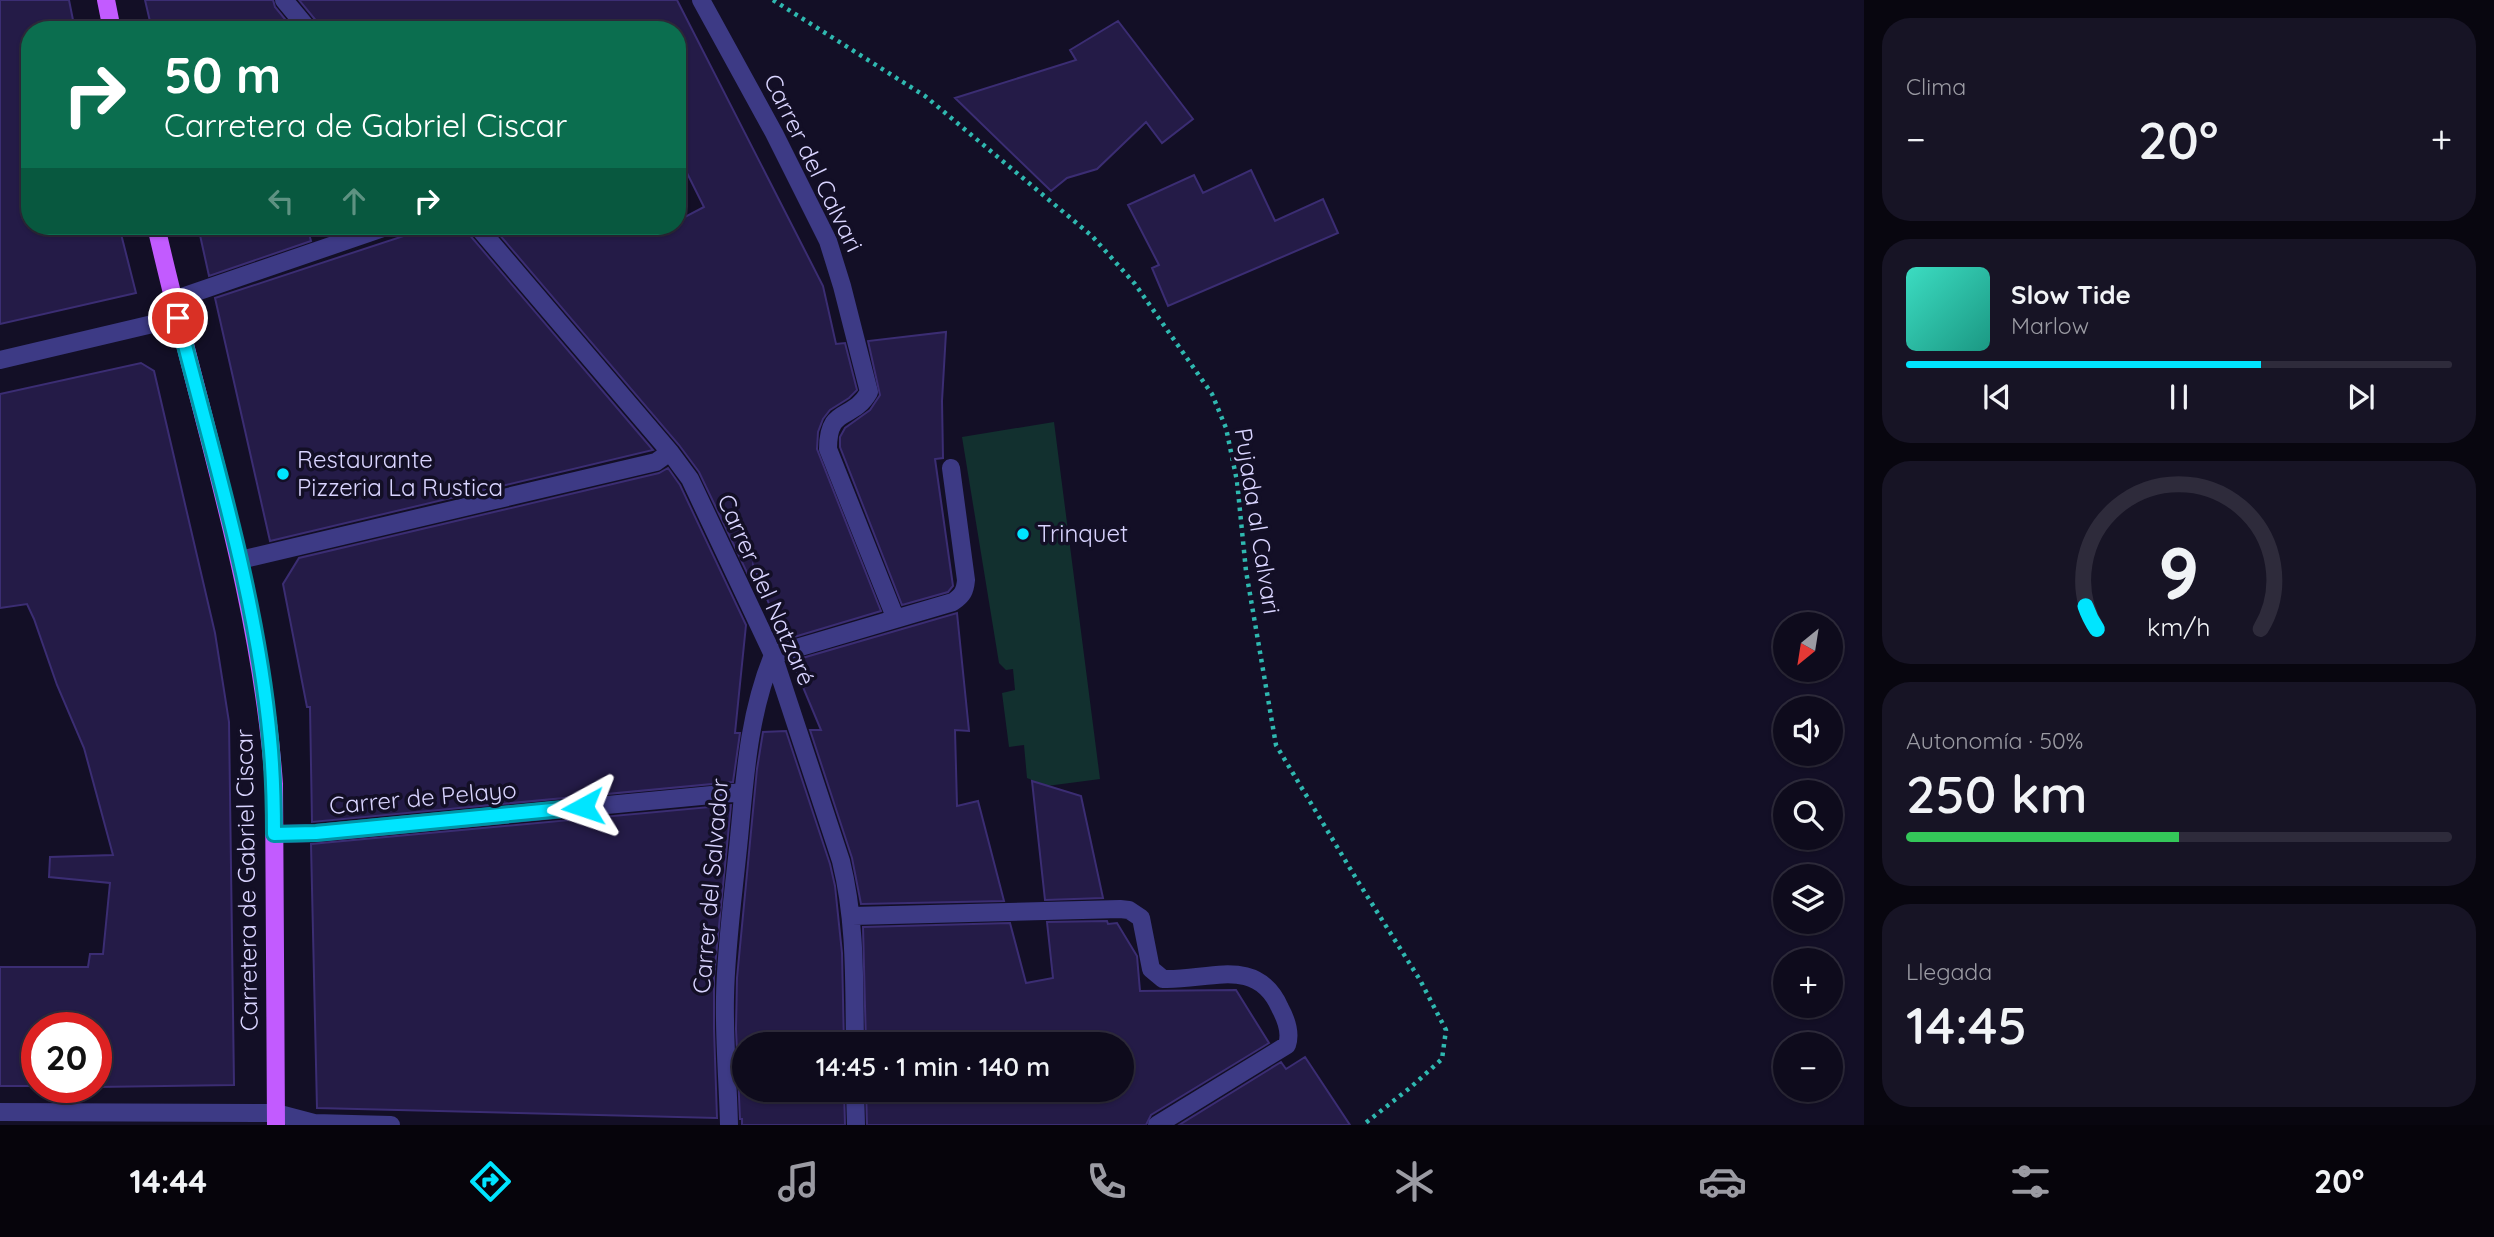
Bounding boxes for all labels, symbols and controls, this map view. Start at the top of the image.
text: 50 m [164,44,281,105]
icon: right [49,49,140,140]
street label: Carrer del Calvari [758,69,870,257]
text: Clima [1906,72,1966,101]
text: Carretera de Gabriel Ciscar [164,105,567,145]
text: 20° [2138,107,2218,172]
text: − [1906,115,1926,163]
text: + [2431,115,2452,163]
icon: left [262,182,300,220]
icon: ahead [335,182,373,220]
icon: right [408,182,446,220]
text: Slow Tide [2011,278,2131,311]
pin [148,288,208,348]
icon: arrive [159,299,197,337]
text: Marlow [2011,311,2089,340]
icon: previous [1978,378,2016,416]
icon: pause [2160,378,2198,416]
icon: next [2342,378,2380,416]
street label: Pujada al Calvari [1228,426,1287,616]
place label: Restaurante Pizzeria La Rustica [297,444,503,502]
marker: Restaurante Pizzeria La Rustica [275,466,291,482]
street label: Carrer del Natzaré [711,489,823,690]
place label: Trinquet [1037,518,1128,548]
marker: Trinquet [1015,526,1031,542]
text: 9 [2158,526,2200,617]
text: km/h [2147,610,2211,641]
north arrow [1773,612,1843,682]
map controls [1773,612,1843,1102]
button: sound [1773,696,1843,766]
text: Autonomía · 50% [1906,726,2083,755]
street label: Carretera de Gabriel Ciscar [228,729,264,1031]
text: 250 km [1906,761,2088,826]
position arrow [546,770,620,844]
street label: Carrer de Pelayo [328,774,518,820]
street label: Carrer del Salvador [686,777,734,995]
button: search [1773,780,1843,850]
button: layers [1773,864,1843,934]
button: + [1773,948,1843,1018]
text: Llegada [1906,957,1992,986]
text: 14:45 [1906,992,2027,1057]
speed limit sign: 20 [21,1012,112,1103]
button: − [1773,1032,1843,1102]
text: 14:45 · 1 min · 140 m [816,1050,1050,1083]
icon: directions [466,1157,515,1206]
icon: music [774,1157,823,1206]
icon: phone [1082,1157,1131,1206]
icon: climate [1390,1157,1439,1206]
icon: car [1698,1157,1747,1206]
icon: filters [2006,1157,2055,1206]
text: 14:44 [129,1161,207,1201]
text: 20° [2314,1161,2364,1201]

